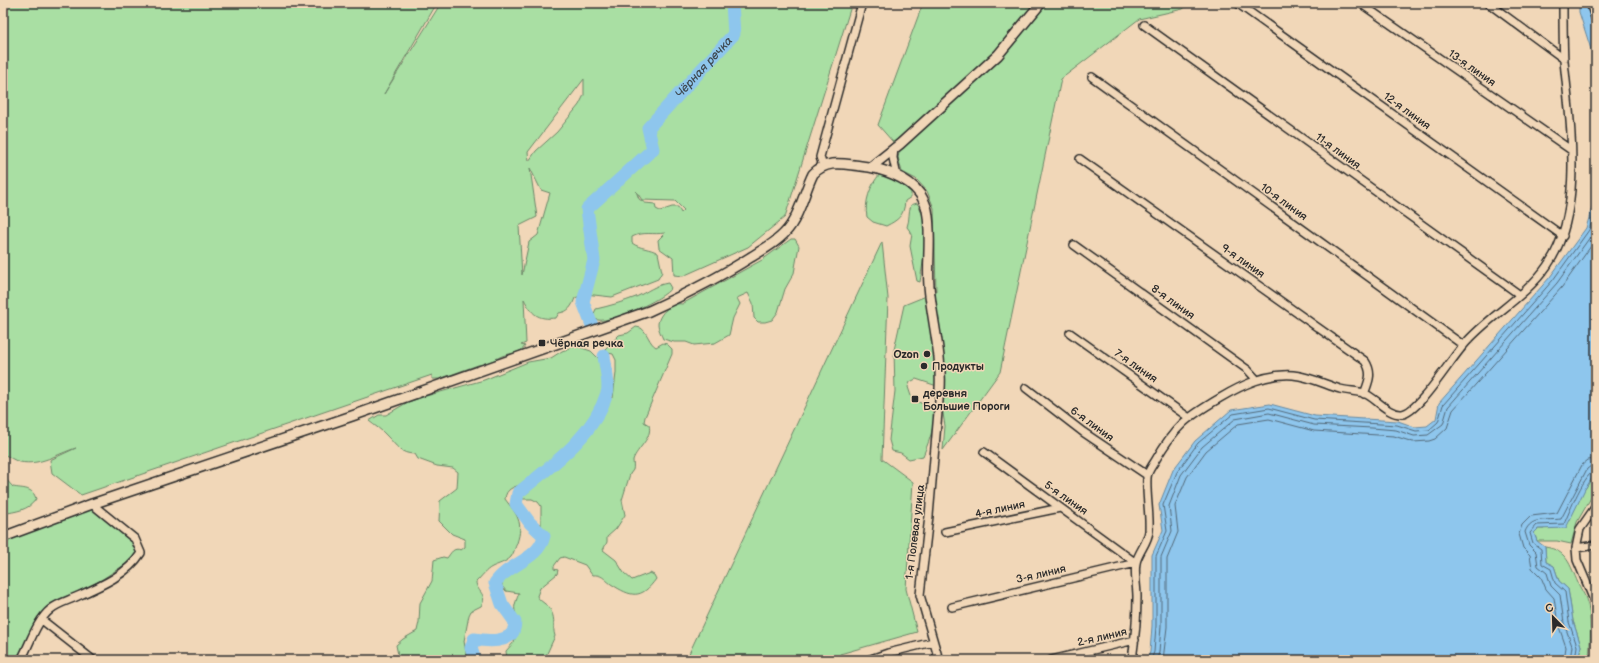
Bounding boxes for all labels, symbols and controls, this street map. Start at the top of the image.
water label: Чёрная речка [672,33,736,101]
street label: 13-я линия [1446,47,1498,89]
street label: 12-я линия [1381,90,1433,132]
street label: 11-я линия [1313,130,1363,172]
street label: 10-я линия [1258,181,1310,223]
street label: 9-я линия [1219,241,1267,281]
street label: 8-я линия [1149,282,1197,322]
place label: Чёрная речка [550,337,624,350]
marker: Чёрная речка [537,338,547,348]
street label: 7-я линия [1112,347,1160,385]
place label: Ozon [893,348,919,361]
marker: Ozon [922,349,932,359]
place label: Продукты [932,360,984,373]
marker: Продукты [919,361,929,371]
place label: деревня Большие Пороги [922,387,1010,413]
marker: деревня Большие Пороги [910,394,920,404]
street label: 6-я линия [1068,404,1116,444]
street label: 5-я линия [1042,478,1090,518]
street label: 1-я Полевая улица [903,483,927,580]
street label: 4-я линия [974,497,1026,521]
street label: 3-я линия [1015,562,1067,586]
north arrow [1533,597,1573,637]
text: С [1543,601,1556,616]
street label: 2-я линия [1076,625,1128,649]

